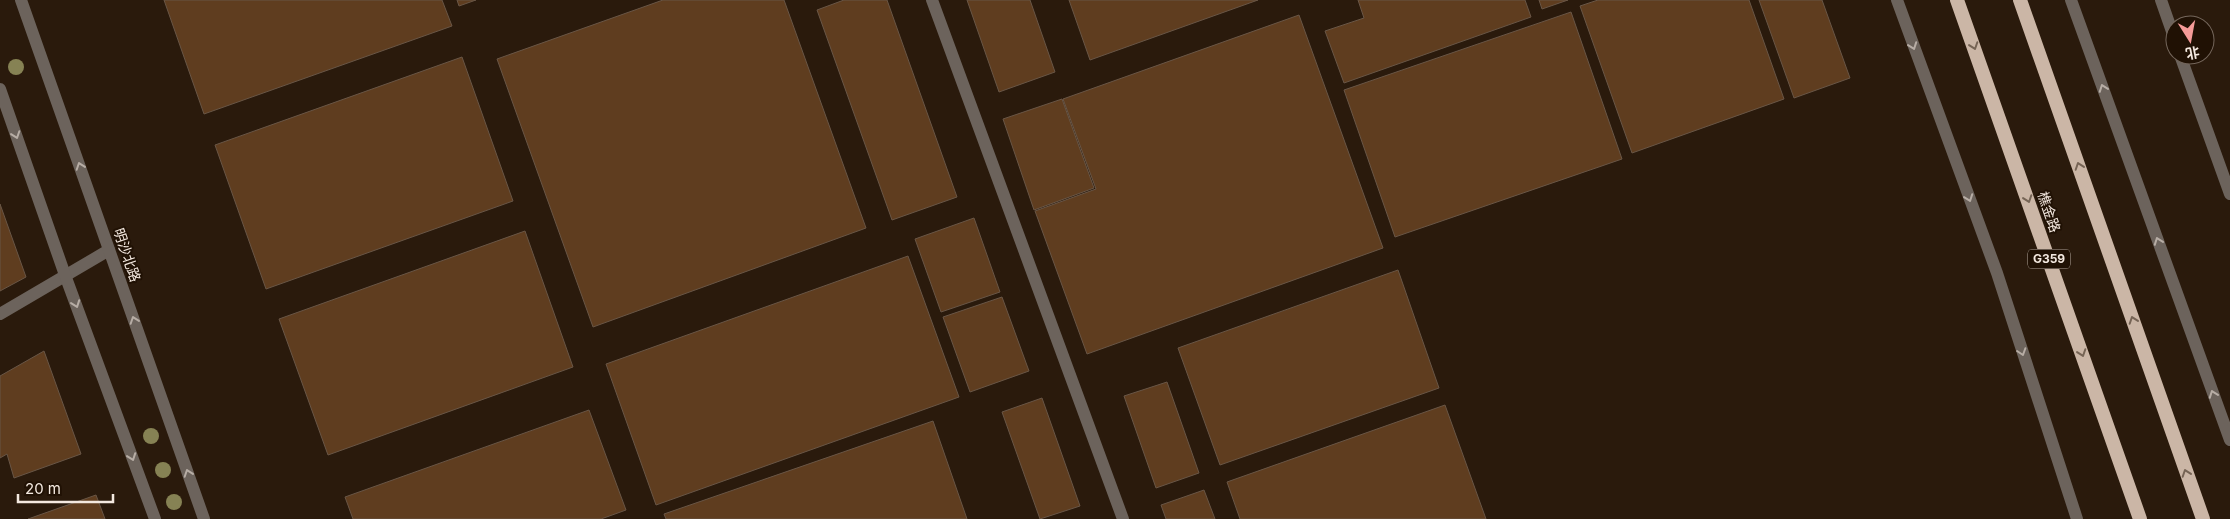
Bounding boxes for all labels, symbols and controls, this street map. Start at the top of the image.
north arrow [2165,15,2215,65]
one-way arrow [1907,41,1917,50]
one-way arrow [1968,41,1978,50]
text: 北 [2184,44,2201,63]
one-way arrow [2099,85,2109,93]
one-way arrow [10,130,20,138]
one-way arrow [76,163,86,171]
one-way arrow [2075,163,2085,171]
street label: 樵金路 [2035,189,2064,234]
one-way arrow [1963,194,1973,202]
one-way arrow [2022,195,2032,203]
street label: 明沙北路 [110,226,145,284]
one-way arrow [2154,237,2164,246]
road number: G359 [2028,250,2070,268]
one-way arrow [70,300,80,308]
one-way arrow [130,316,140,325]
one-way arrow [2129,316,2139,324]
one-way arrow [2017,347,2027,356]
one-way arrow [2076,348,2086,356]
one-way arrow [2209,390,2219,399]
one-way arrow [126,452,136,461]
one-way arrow [184,469,194,478]
one-way arrow [2182,469,2192,478]
scale bar [18,472,112,504]
text: 20 m [25,479,61,498]

